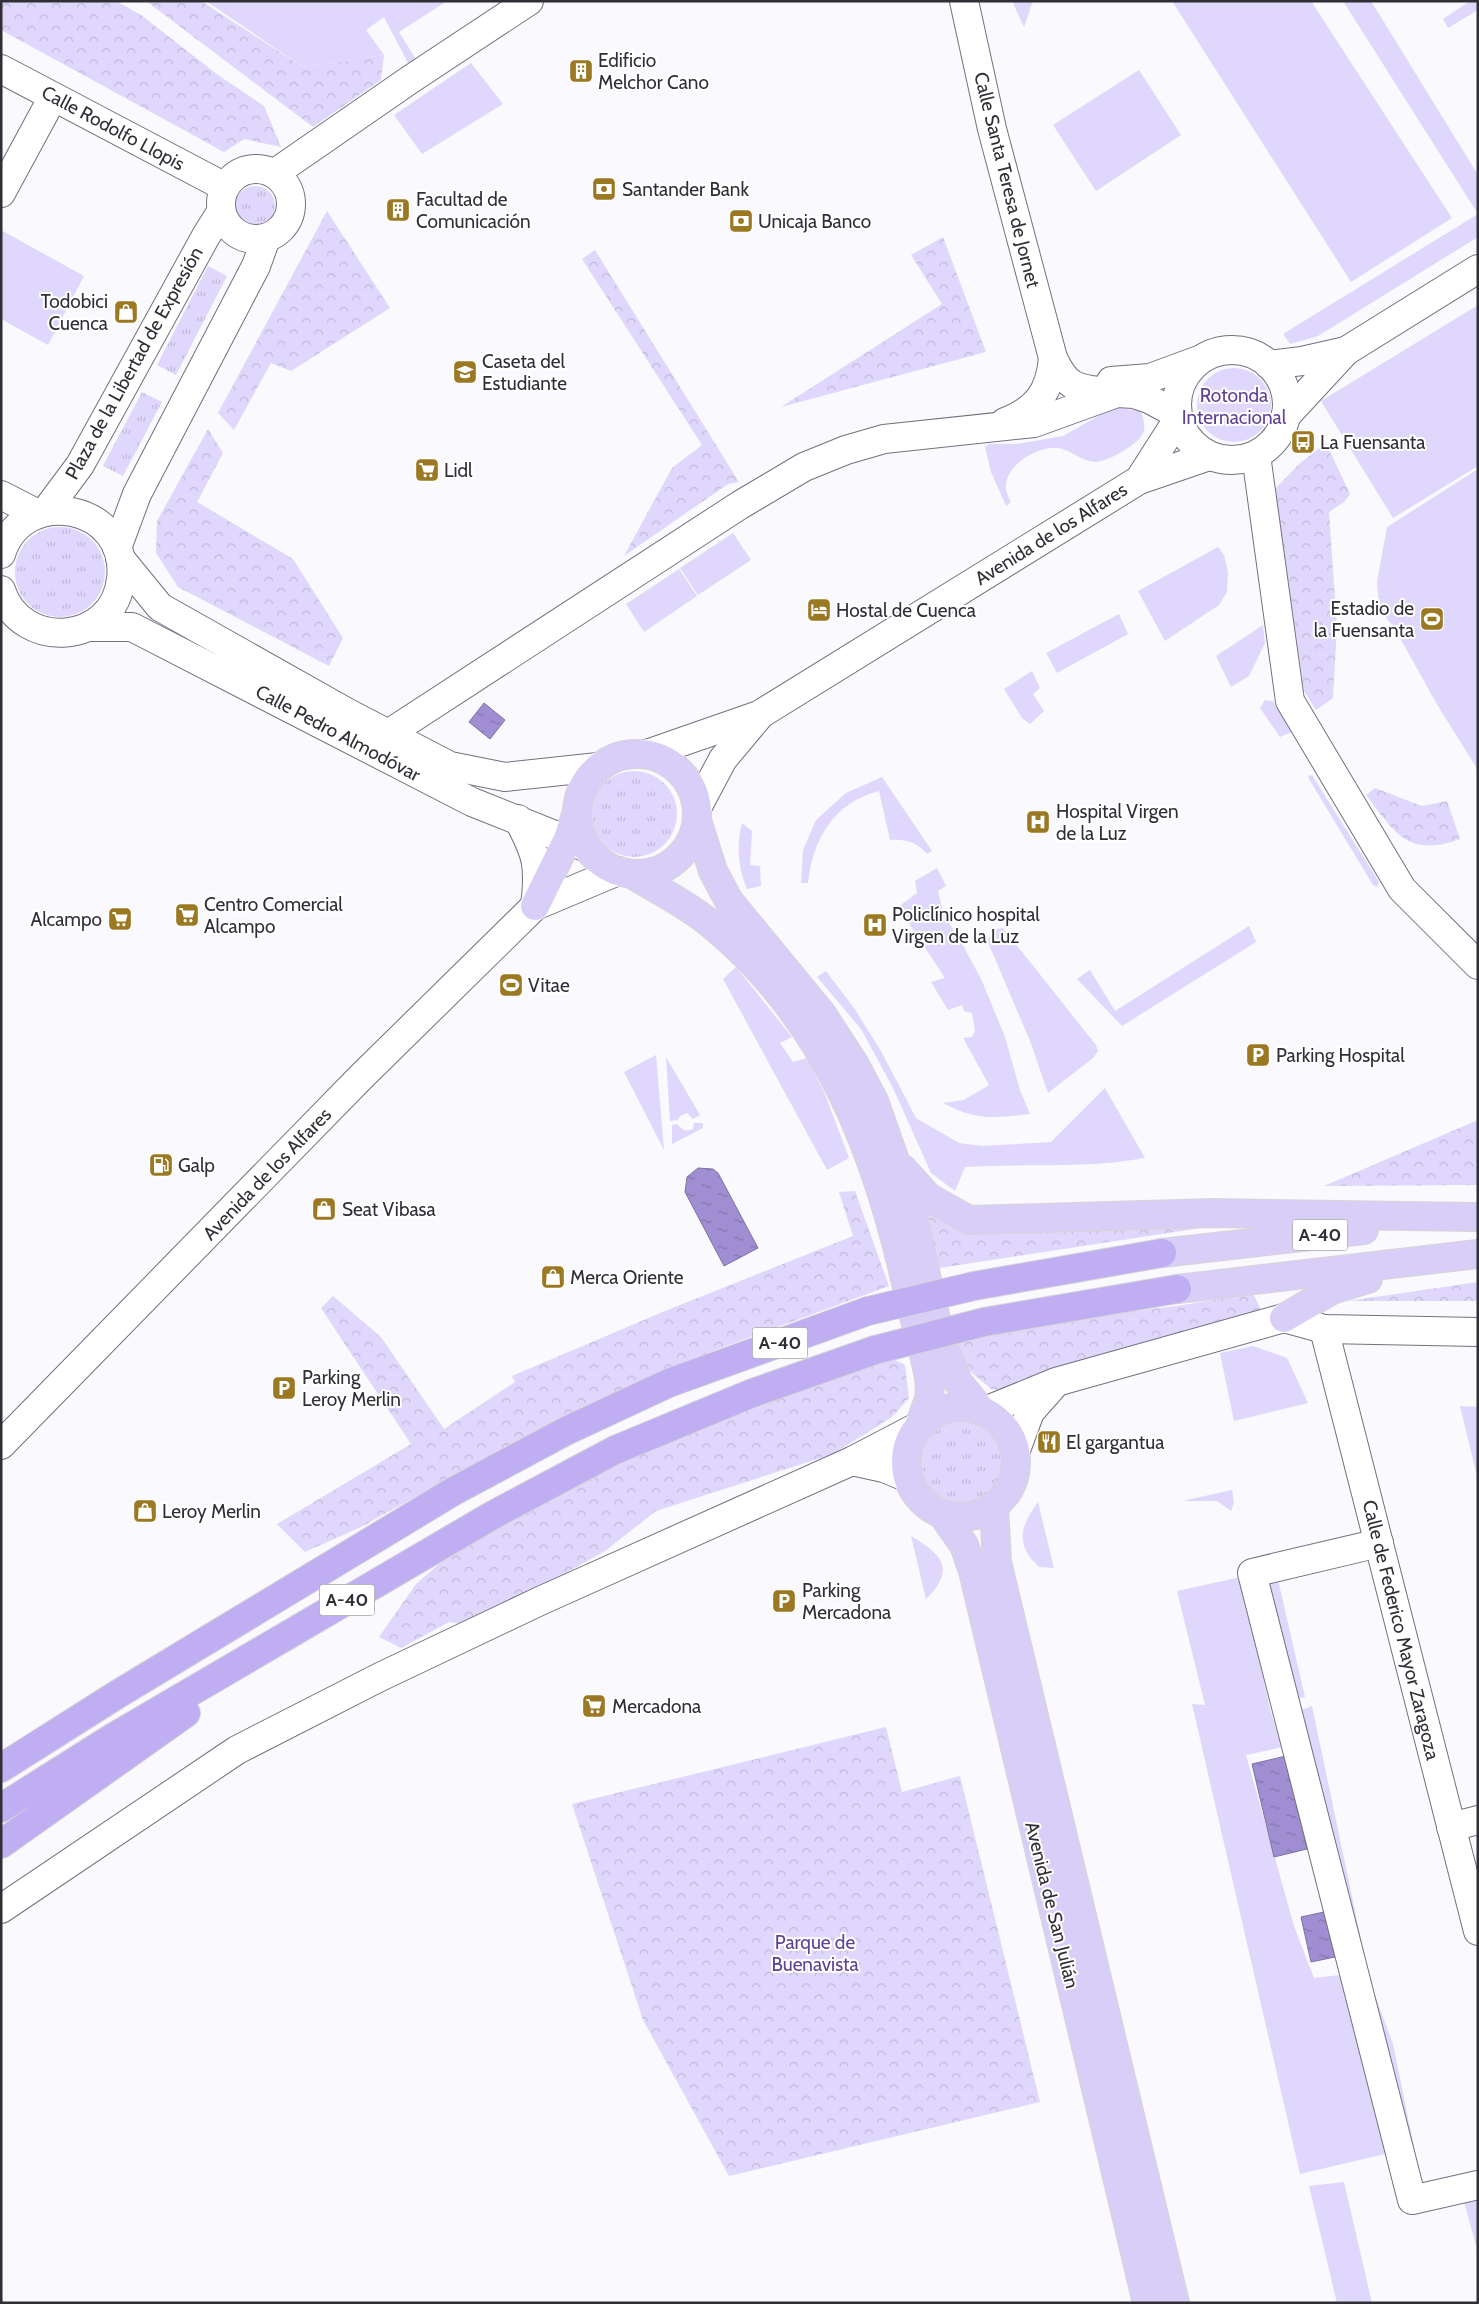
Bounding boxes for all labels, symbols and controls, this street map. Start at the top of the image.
place label: Edificio Melchor Cano [598,49,709,94]
building icon: Edificio Melchor Cano [568,58,594,84]
street label: Calle Santa Teresa de Jornet [969,70,1045,291]
street label: Calle Rodolfo Llopis [38,81,188,175]
bank icon: Santander Bank [591,176,617,202]
place label: Santander Bank [622,178,749,201]
place label: Facultad de Comunicación [416,188,531,233]
building icon: Facultad de Comunicación [385,197,411,223]
bank icon: Unicaja Banco [728,208,754,234]
place label: Unicaja Banco [758,210,871,233]
street label: Plaza de la Libertad de Expresión [60,243,208,483]
place label: Todobici Cuenca [41,290,108,335]
shop icon: Todobici Cuenca [113,299,139,325]
place label: Caseta del Estudiante [482,350,567,395]
school or university icon: Caseta del Estudiante [452,359,478,385]
park label: Rotonda Internacional [1182,384,1287,429]
bus stop icon: La Fuensanta [1290,429,1316,455]
place label: La Fuensanta [1320,431,1425,454]
supermarket icon: Lidl [414,457,440,483]
place label: Lidl [444,459,473,482]
street label: Avenida de los Alfares [971,478,1131,590]
hotel icon: Hostal de Cuenca [806,597,832,623]
place label: Estadio de la Fuensanta [1314,597,1414,642]
place label: Hostal de Cuenca [836,599,976,622]
sports icon: Estadio de la Fuensanta [1419,606,1445,632]
street label: Calle Pedro Almodóvar [252,680,424,786]
place label: Hospital Virgen de la Luz [1056,800,1179,845]
hospital icon: Hospital Virgen de la Luz [1025,809,1051,835]
place label: Centro Comercial Alcampo [204,893,343,938]
supermarket icon: Centro Comercial Alcampo [174,902,200,928]
place label: Policlínico hospital Virgen de la Luz [892,903,1040,948]
supermarket icon: Alcampo [107,906,133,932]
place label: Alcampo [31,908,102,931]
hospital icon: Policlínico hospital Virgen de la Luz [862,912,888,938]
sports icon: Vitae [498,972,524,998]
place label: Vitae [528,974,570,997]
parking icon: Parking Hospital [1245,1042,1271,1068]
place label: Parking Hospital [1276,1044,1405,1067]
street label: Avenida de los Alfares [198,1103,336,1245]
fuel station icon: Galp [148,1152,174,1178]
place label: Galp [178,1154,215,1177]
shop icon: Seat Vibasa [311,1196,337,1222]
place label: Seat Vibasa [342,1198,436,1221]
road number: A-40 [1292,1220,1348,1250]
shop icon: Merca Oriente [540,1264,566,1290]
place label: Merca Oriente [570,1266,684,1289]
road number: A-40 [752,1328,808,1359]
place label: Parking Leroy Merlin [302,1366,401,1411]
parking icon: Parking Leroy Merlin [271,1375,297,1401]
restaurant icon: El gargantua [1036,1429,1062,1455]
place label: El gargantua [1066,1431,1164,1454]
shop icon: Leroy Merlin [132,1498,158,1524]
street label: Calle de Federico Mayor Zaragoza [1358,1498,1444,1762]
place label: Leroy Merlin [162,1500,261,1523]
place label: Parking Mercadona [802,1579,891,1624]
road number: A-40 [320,1584,374,1616]
parking icon: Parking Mercadona [771,1588,797,1614]
supermarket icon: Mercadona [581,1693,607,1719]
place label: Mercadona [612,1695,701,1718]
street label: Avenida de San Julián [1020,1819,1084,1991]
park label: Parque de Buenavista [771,1931,859,1976]

